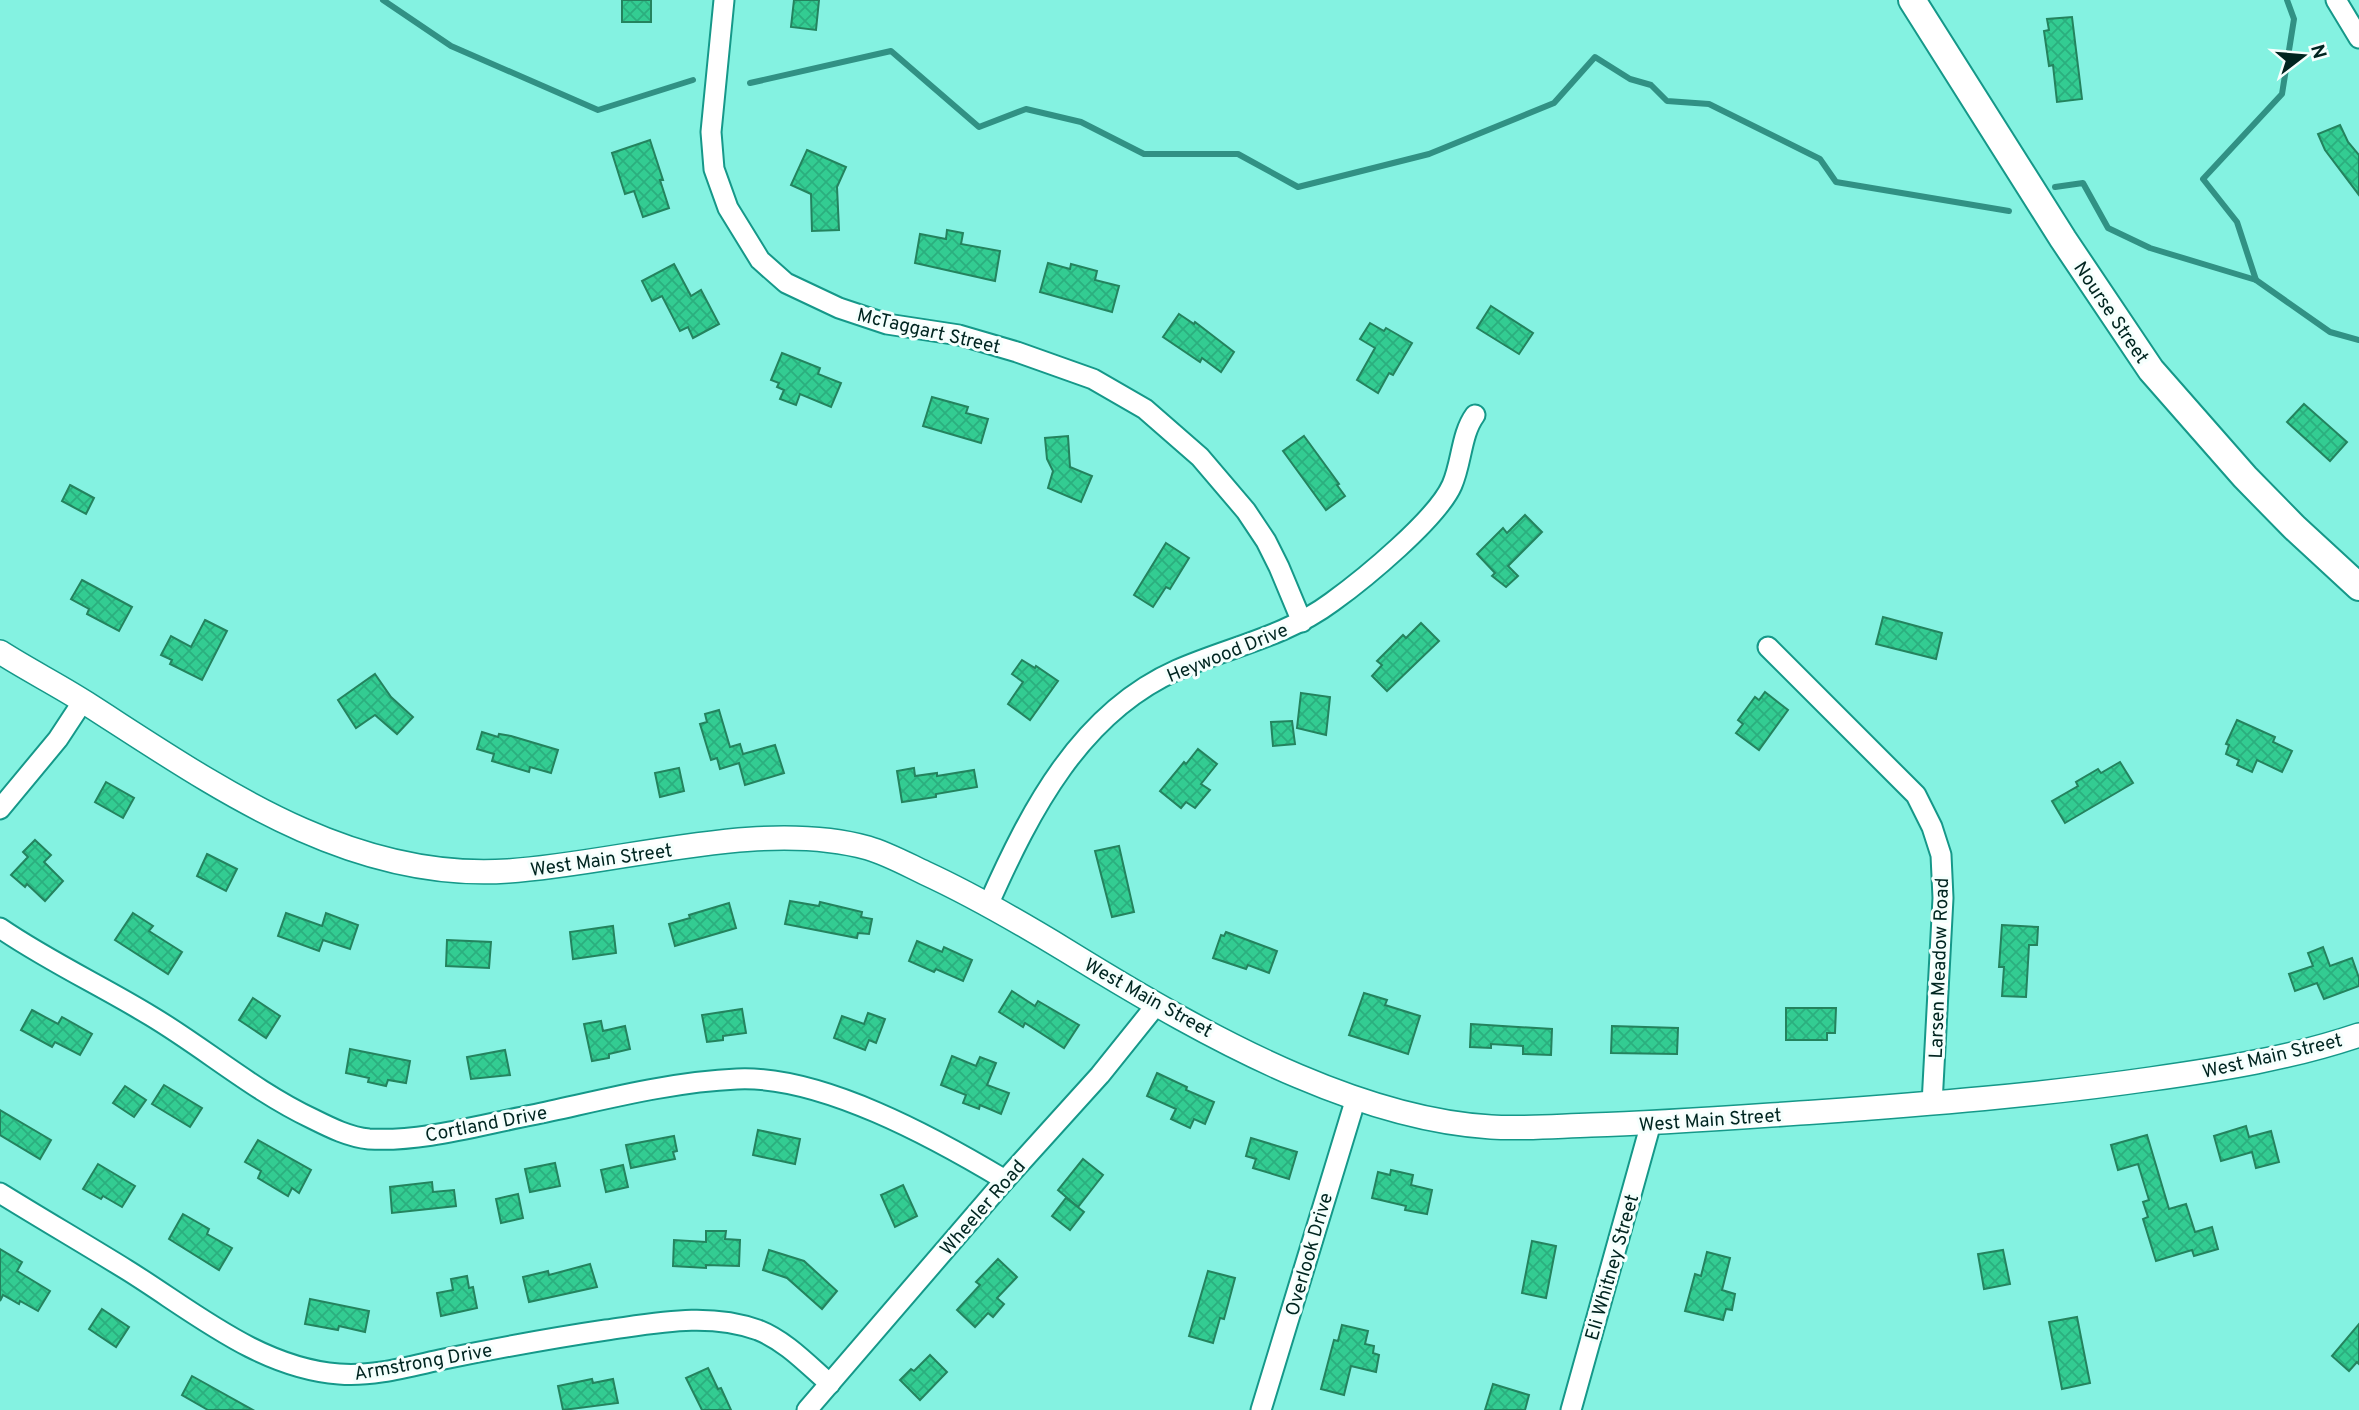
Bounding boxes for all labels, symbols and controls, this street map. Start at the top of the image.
north arrow [2268,21,2338,91]
text: N [2304,42,2331,62]
street label: Nourse Street [2067,258,2153,369]
street label: McTaggart Street [854,304,1003,360]
street label: Heywood Drive [1164,619,1292,689]
street label: West Main Street [529,839,674,883]
street label: Larsen Meadow Road [1925,877,1955,1059]
street label: West Main Street [1080,954,1216,1044]
street label: West Main Street [2200,1029,2345,1085]
street label: Cortland Drive [423,1101,549,1149]
street label: West Main Street [1638,1104,1782,1138]
street label: Wheeler Road [935,1156,1032,1261]
street label: Overlook Drive [1281,1190,1339,1319]
street label: Eli Whitney Street [1581,1192,1645,1343]
street label: Armstrong Drive [352,1339,494,1387]

